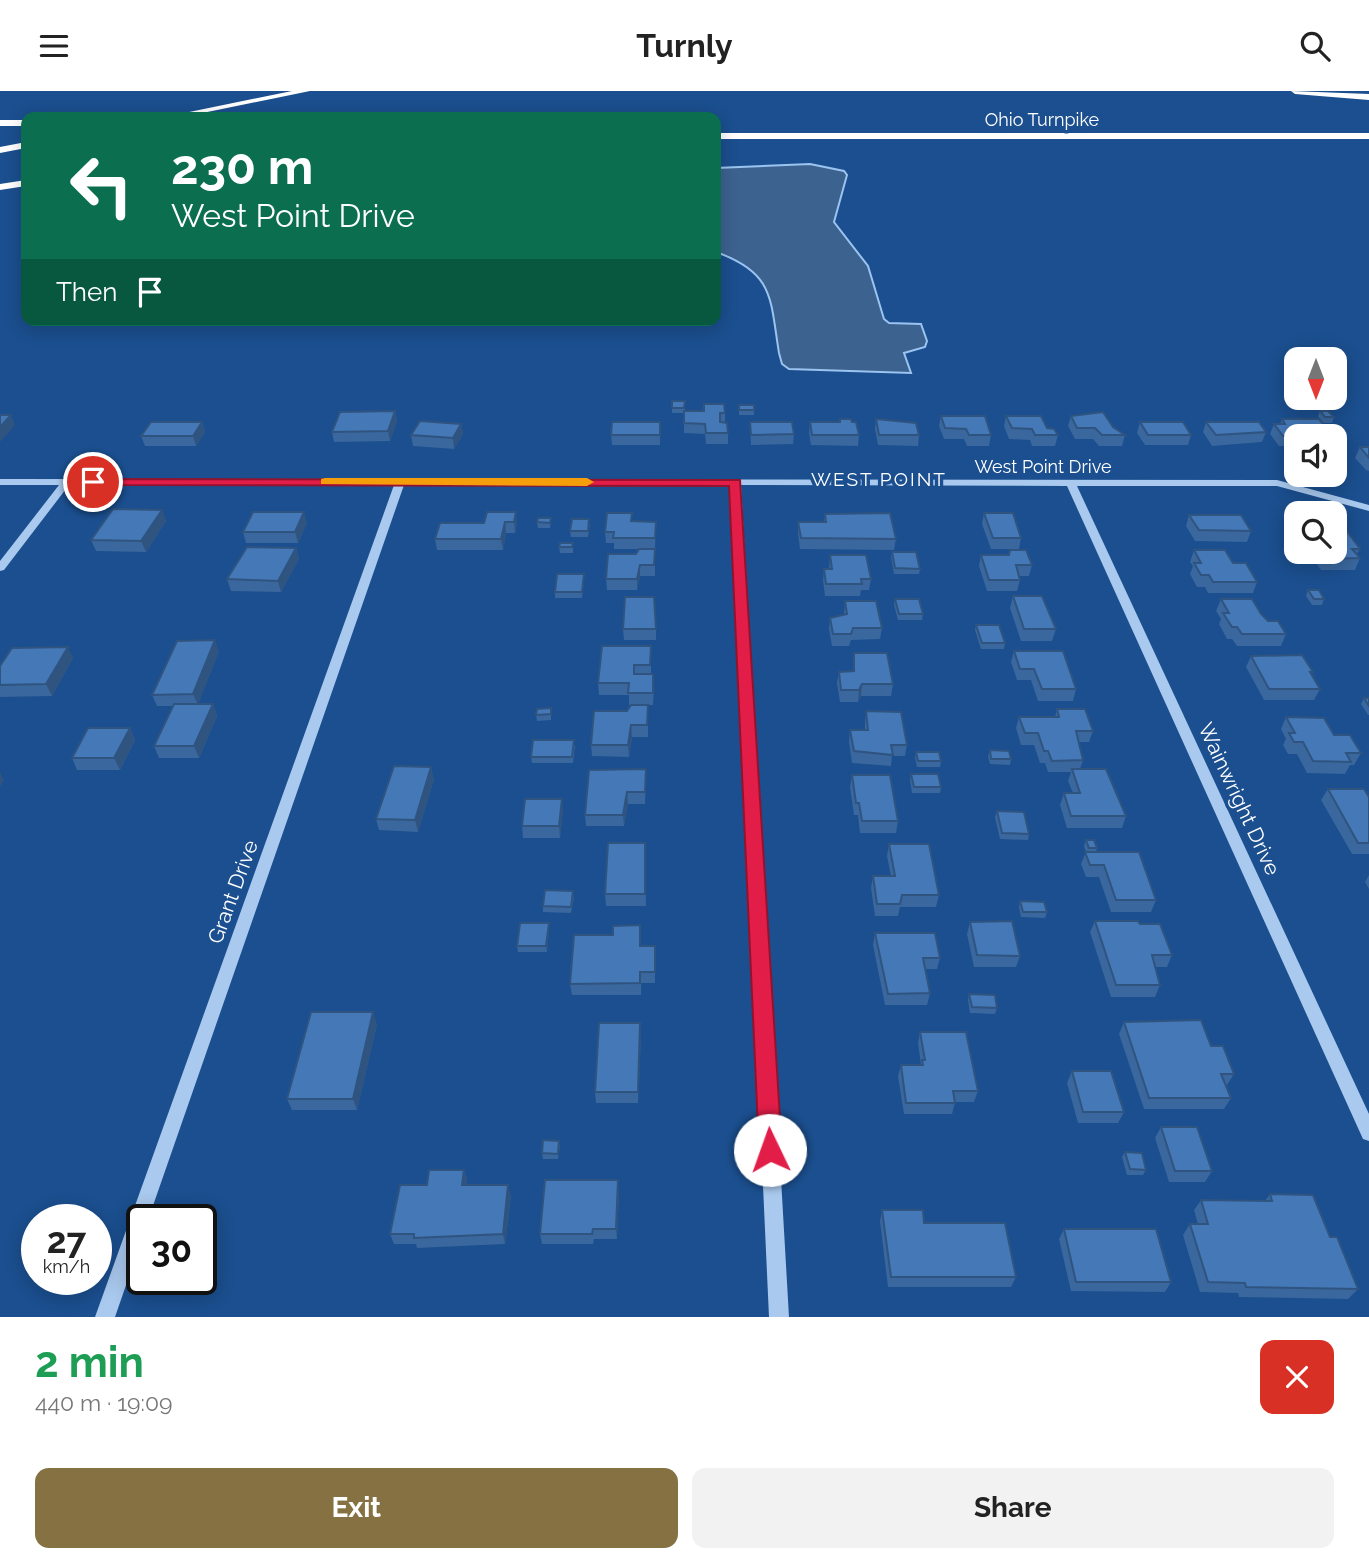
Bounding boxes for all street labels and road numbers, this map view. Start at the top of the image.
street label: Ohio Turnpike [985,109,1100,130]
street label: West Point Drive [974,456,1112,477]
street label: Wainwright Drive [1193,718,1286,879]
street label: Grant Drive [202,837,263,947]

